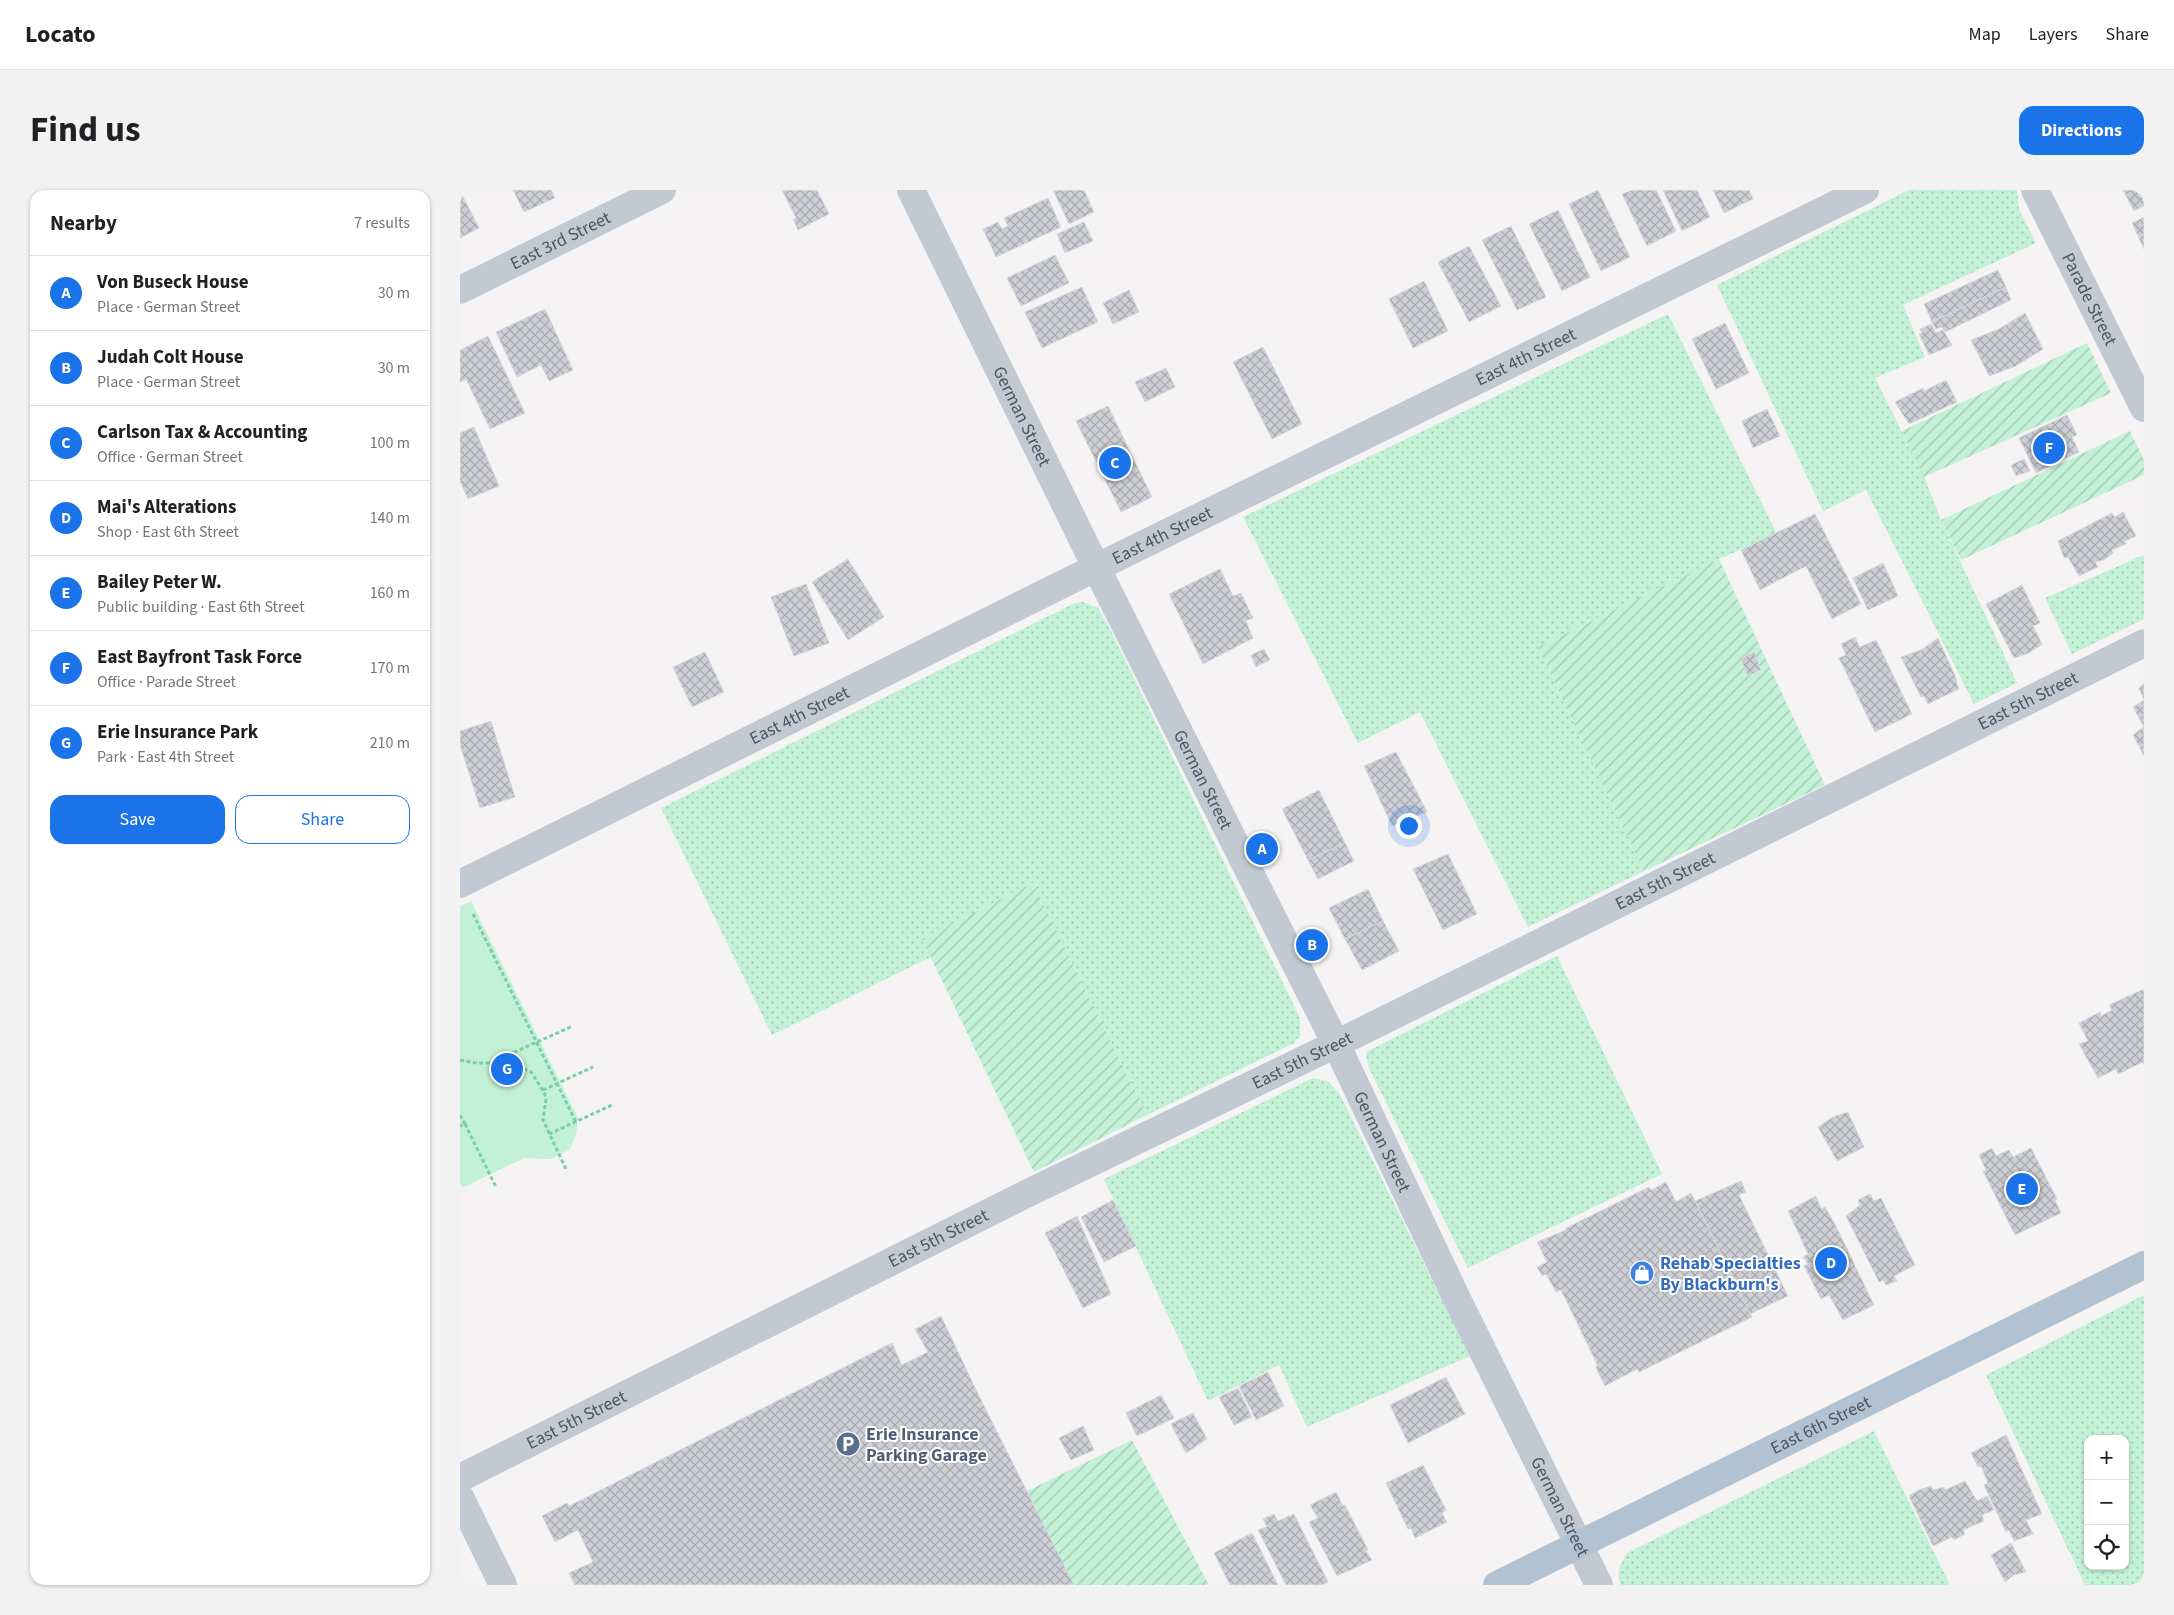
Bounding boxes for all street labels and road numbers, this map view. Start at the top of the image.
street label: East 3rd Street [506,205,615,276]
street label: Parade Street [2055,249,2123,350]
street label: East 4th Street [1471,322,1580,392]
street label: German Street [986,362,1057,471]
street label: East 4th Street [1108,500,1217,571]
street label: East 5th Street [1974,666,2082,737]
street label: East 4th Street [745,680,854,751]
street label: German Street [1167,726,1238,834]
street label: East 5th Street [1611,846,1720,917]
street label: East 5th Street [1248,1026,1357,1096]
street label: German Street [1347,1087,1417,1196]
street label: East 5th Street [884,1203,993,1274]
street label: East 5th Street [522,1385,631,1456]
street label: East 6th Street [1766,1390,1875,1461]
street label: German Street [1524,1453,1595,1561]

